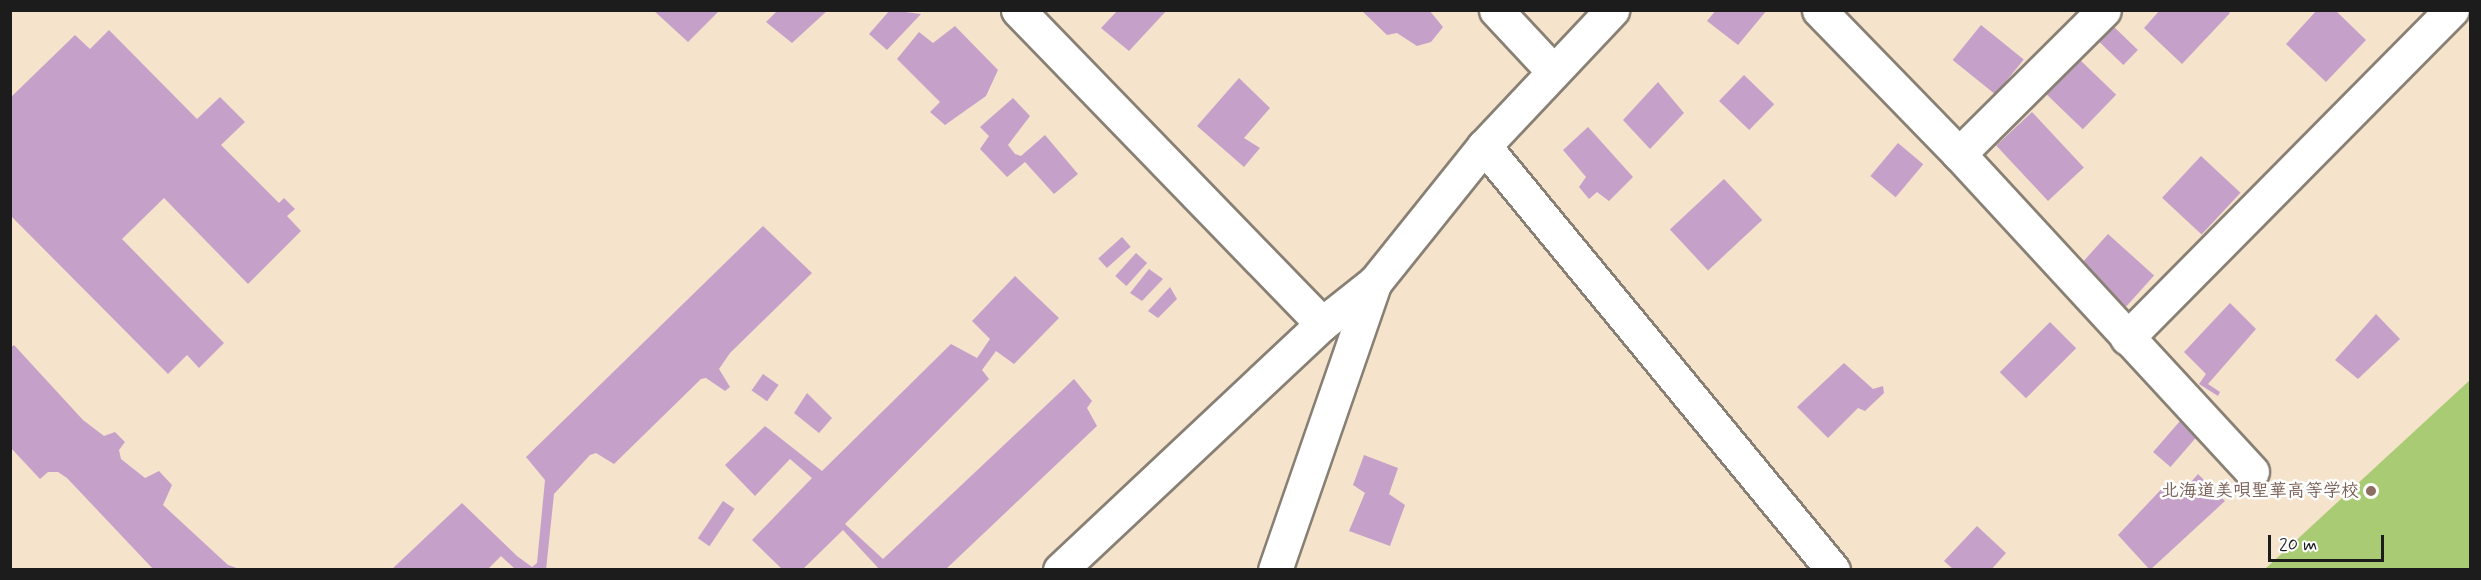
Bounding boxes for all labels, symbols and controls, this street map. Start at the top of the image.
place label: 北海道美唄聖華高等学校 [2161,480,2359,502]
marker: 北海道美唄聖華高等学校 [2364,484,2378,498]
scale bar [2271,523,2386,561]
text: 20 m [2279,533,2317,557]

